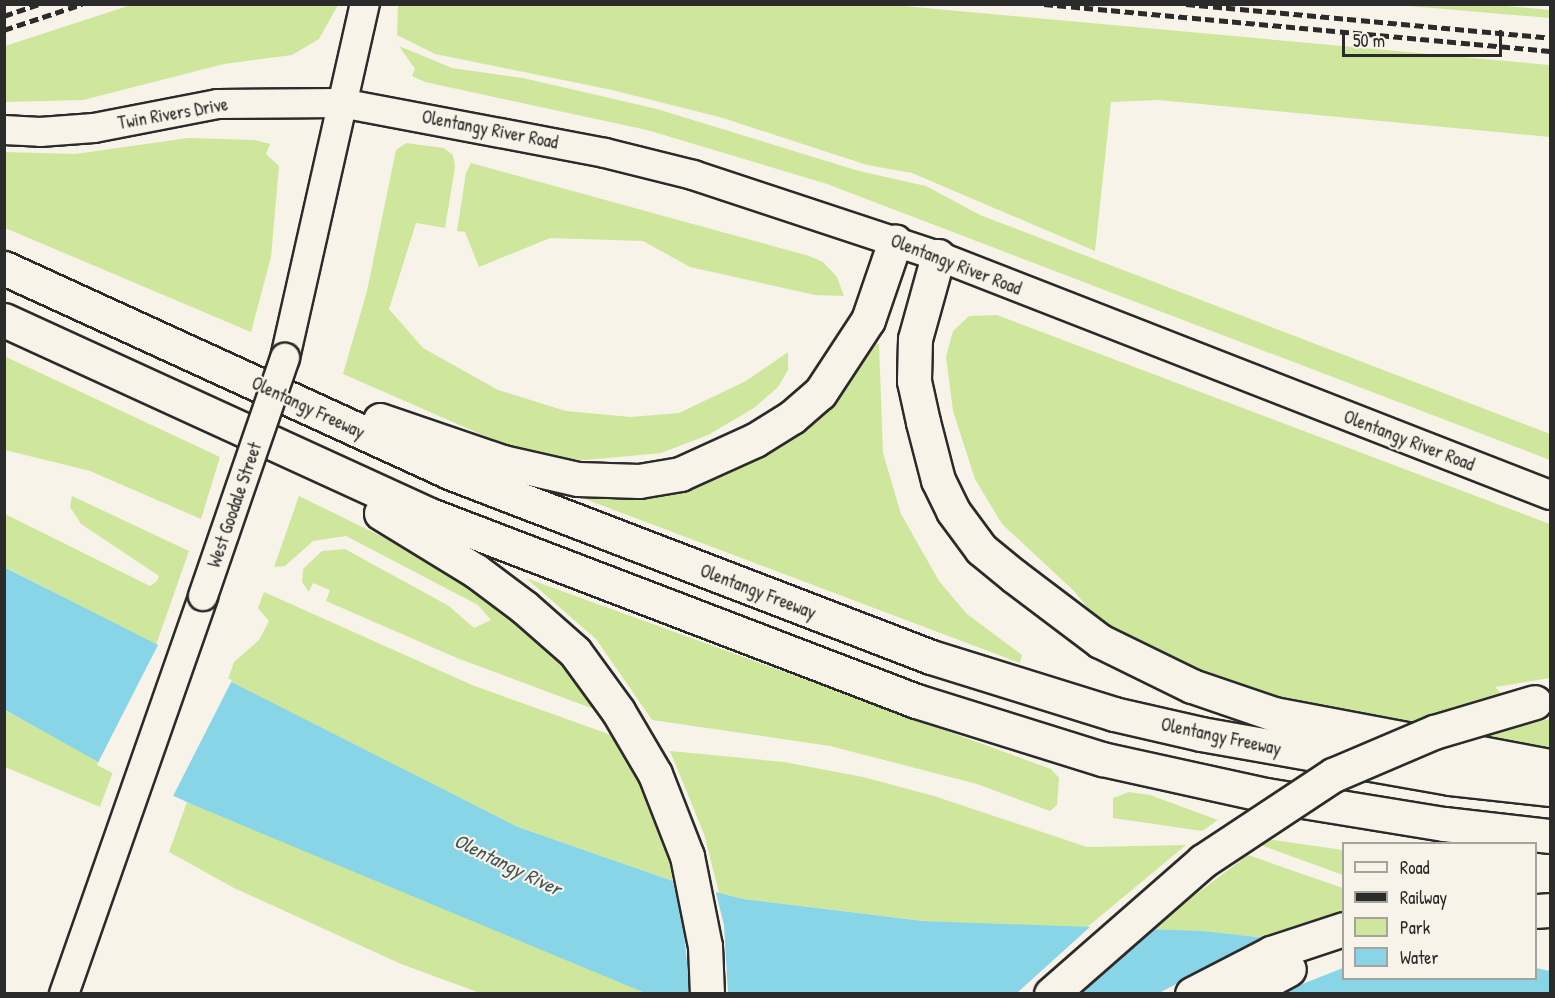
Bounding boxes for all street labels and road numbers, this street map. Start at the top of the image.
street label: Twin Rivers Drive [116,94,230,134]
street label: Olentangy River Road [420,106,560,154]
street label: Olentangy River Road [888,230,1024,300]
street label: Olentangy Freeway [248,372,368,444]
street label: Olentangy River Road [1341,406,1477,476]
street label: West Goodale Street [204,440,266,570]
street label: Olentangy Freeway [697,560,819,624]
street label: Olentangy Freeway [1159,714,1283,760]

